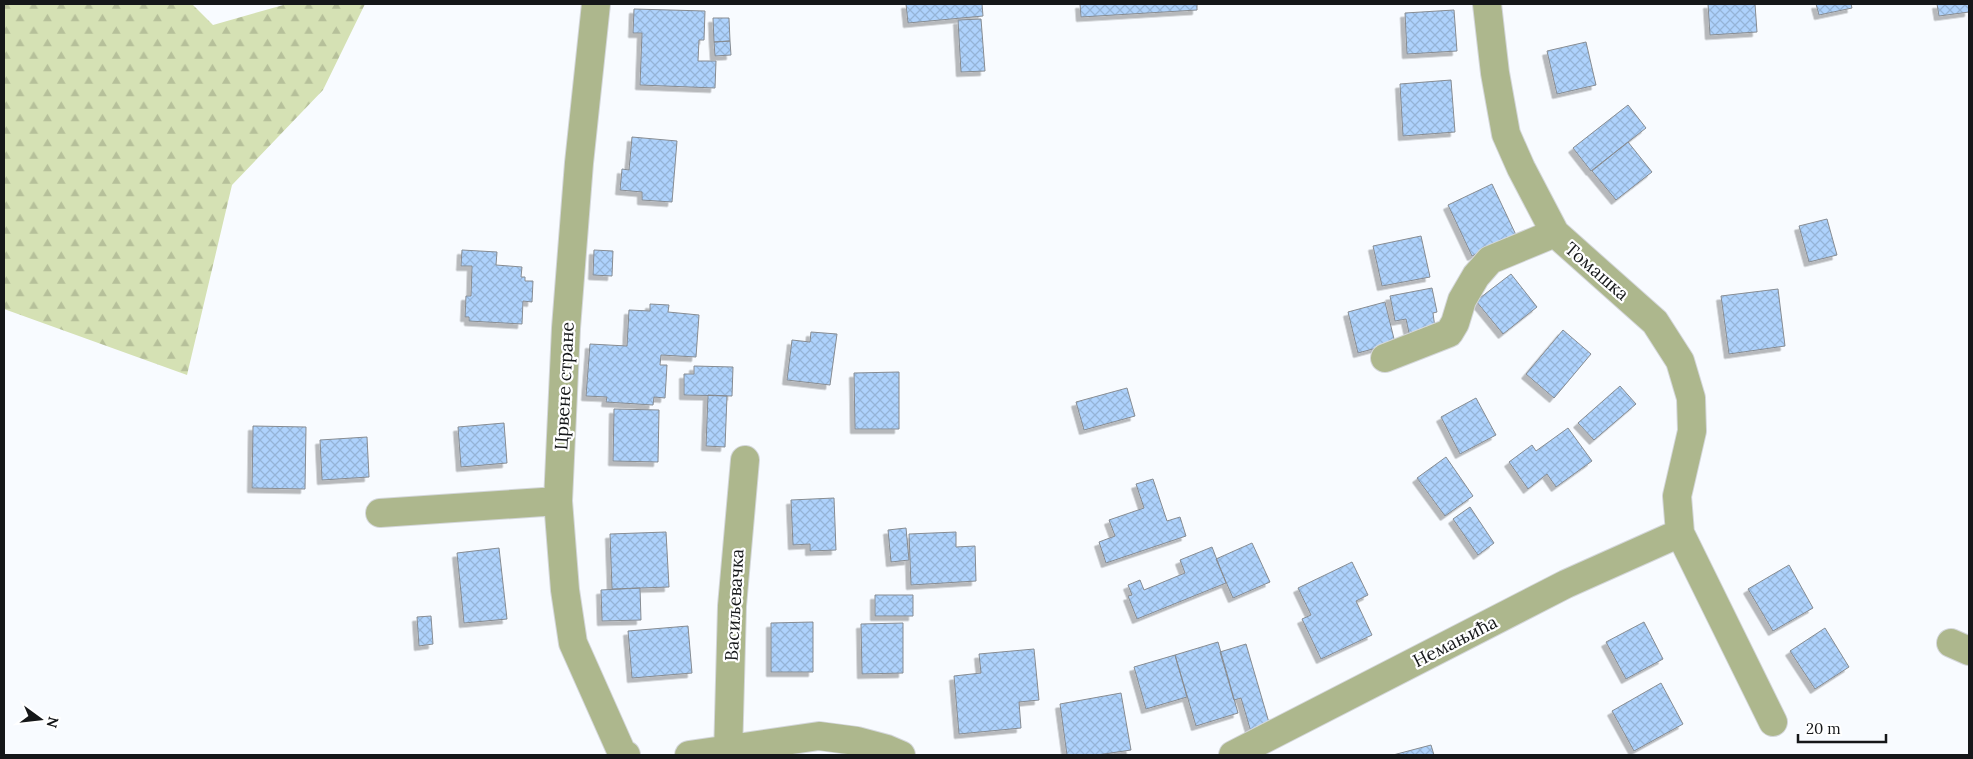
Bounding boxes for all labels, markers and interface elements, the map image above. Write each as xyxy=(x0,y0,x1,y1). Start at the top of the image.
street label: Томашка xyxy=(1560,237,1634,305)
street label: Црвене стране xyxy=(549,321,579,451)
street label: Васиљевачка xyxy=(720,548,748,662)
street label: Немањића xyxy=(1409,610,1501,672)
north arrow xyxy=(15,694,65,744)
scale bar xyxy=(1798,712,1886,744)
text: N xyxy=(42,715,63,730)
text: 20 m xyxy=(1806,719,1841,738)

